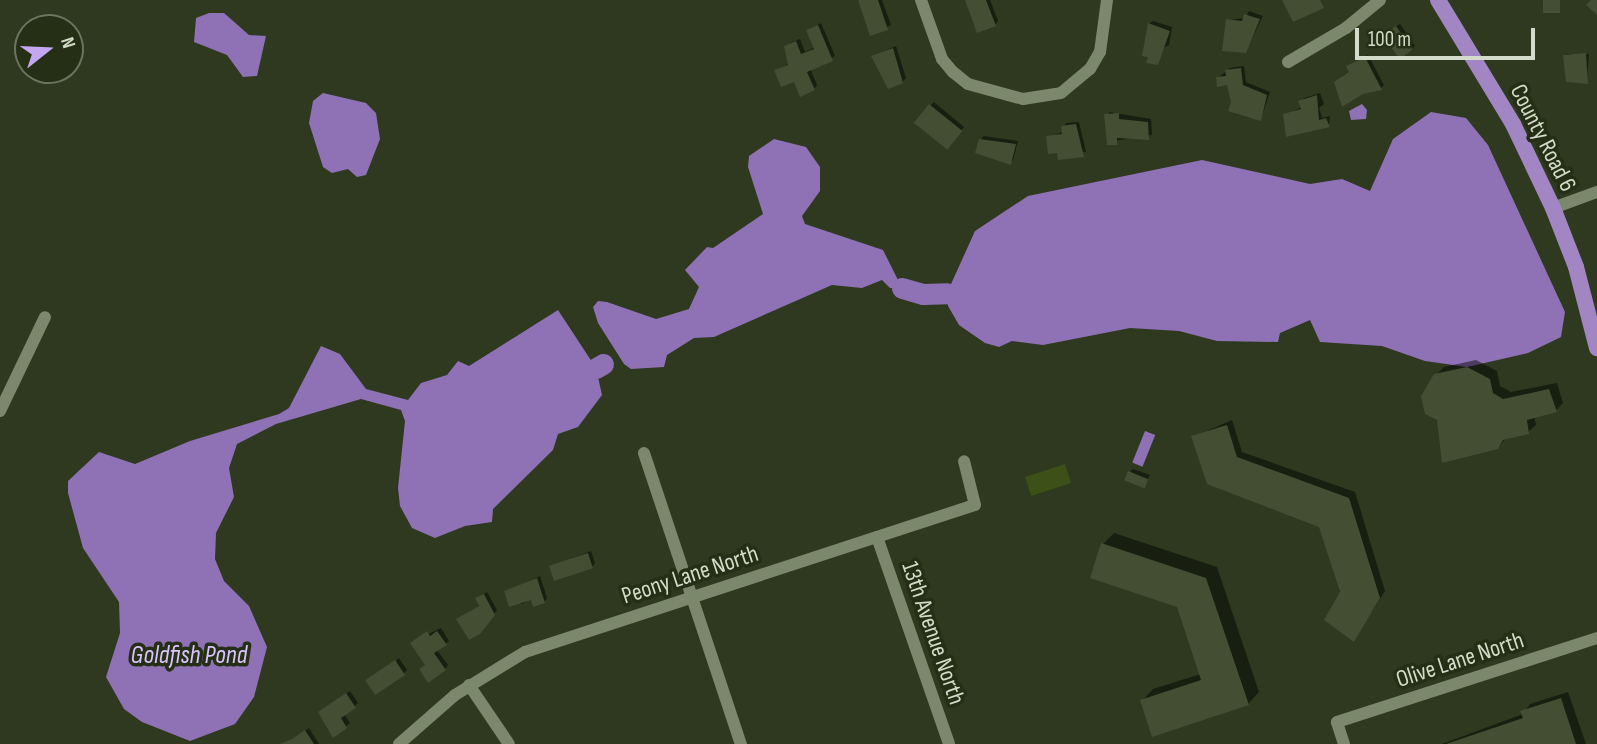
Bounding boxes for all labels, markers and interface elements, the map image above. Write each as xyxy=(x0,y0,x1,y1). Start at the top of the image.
north arrow xyxy=(14,14,84,84)
scale bar xyxy=(1359,14,1539,58)
text: 100 m xyxy=(1368,27,1411,52)
text: N xyxy=(55,35,80,51)
street label: County Road 6 xyxy=(1504,80,1582,196)
street label: Peony Lane North xyxy=(618,539,762,611)
street label: 13th Avenue North xyxy=(895,558,971,708)
street label: Olive Lane North xyxy=(1392,626,1528,694)
water label: Goldfish Pond xyxy=(131,640,247,672)

